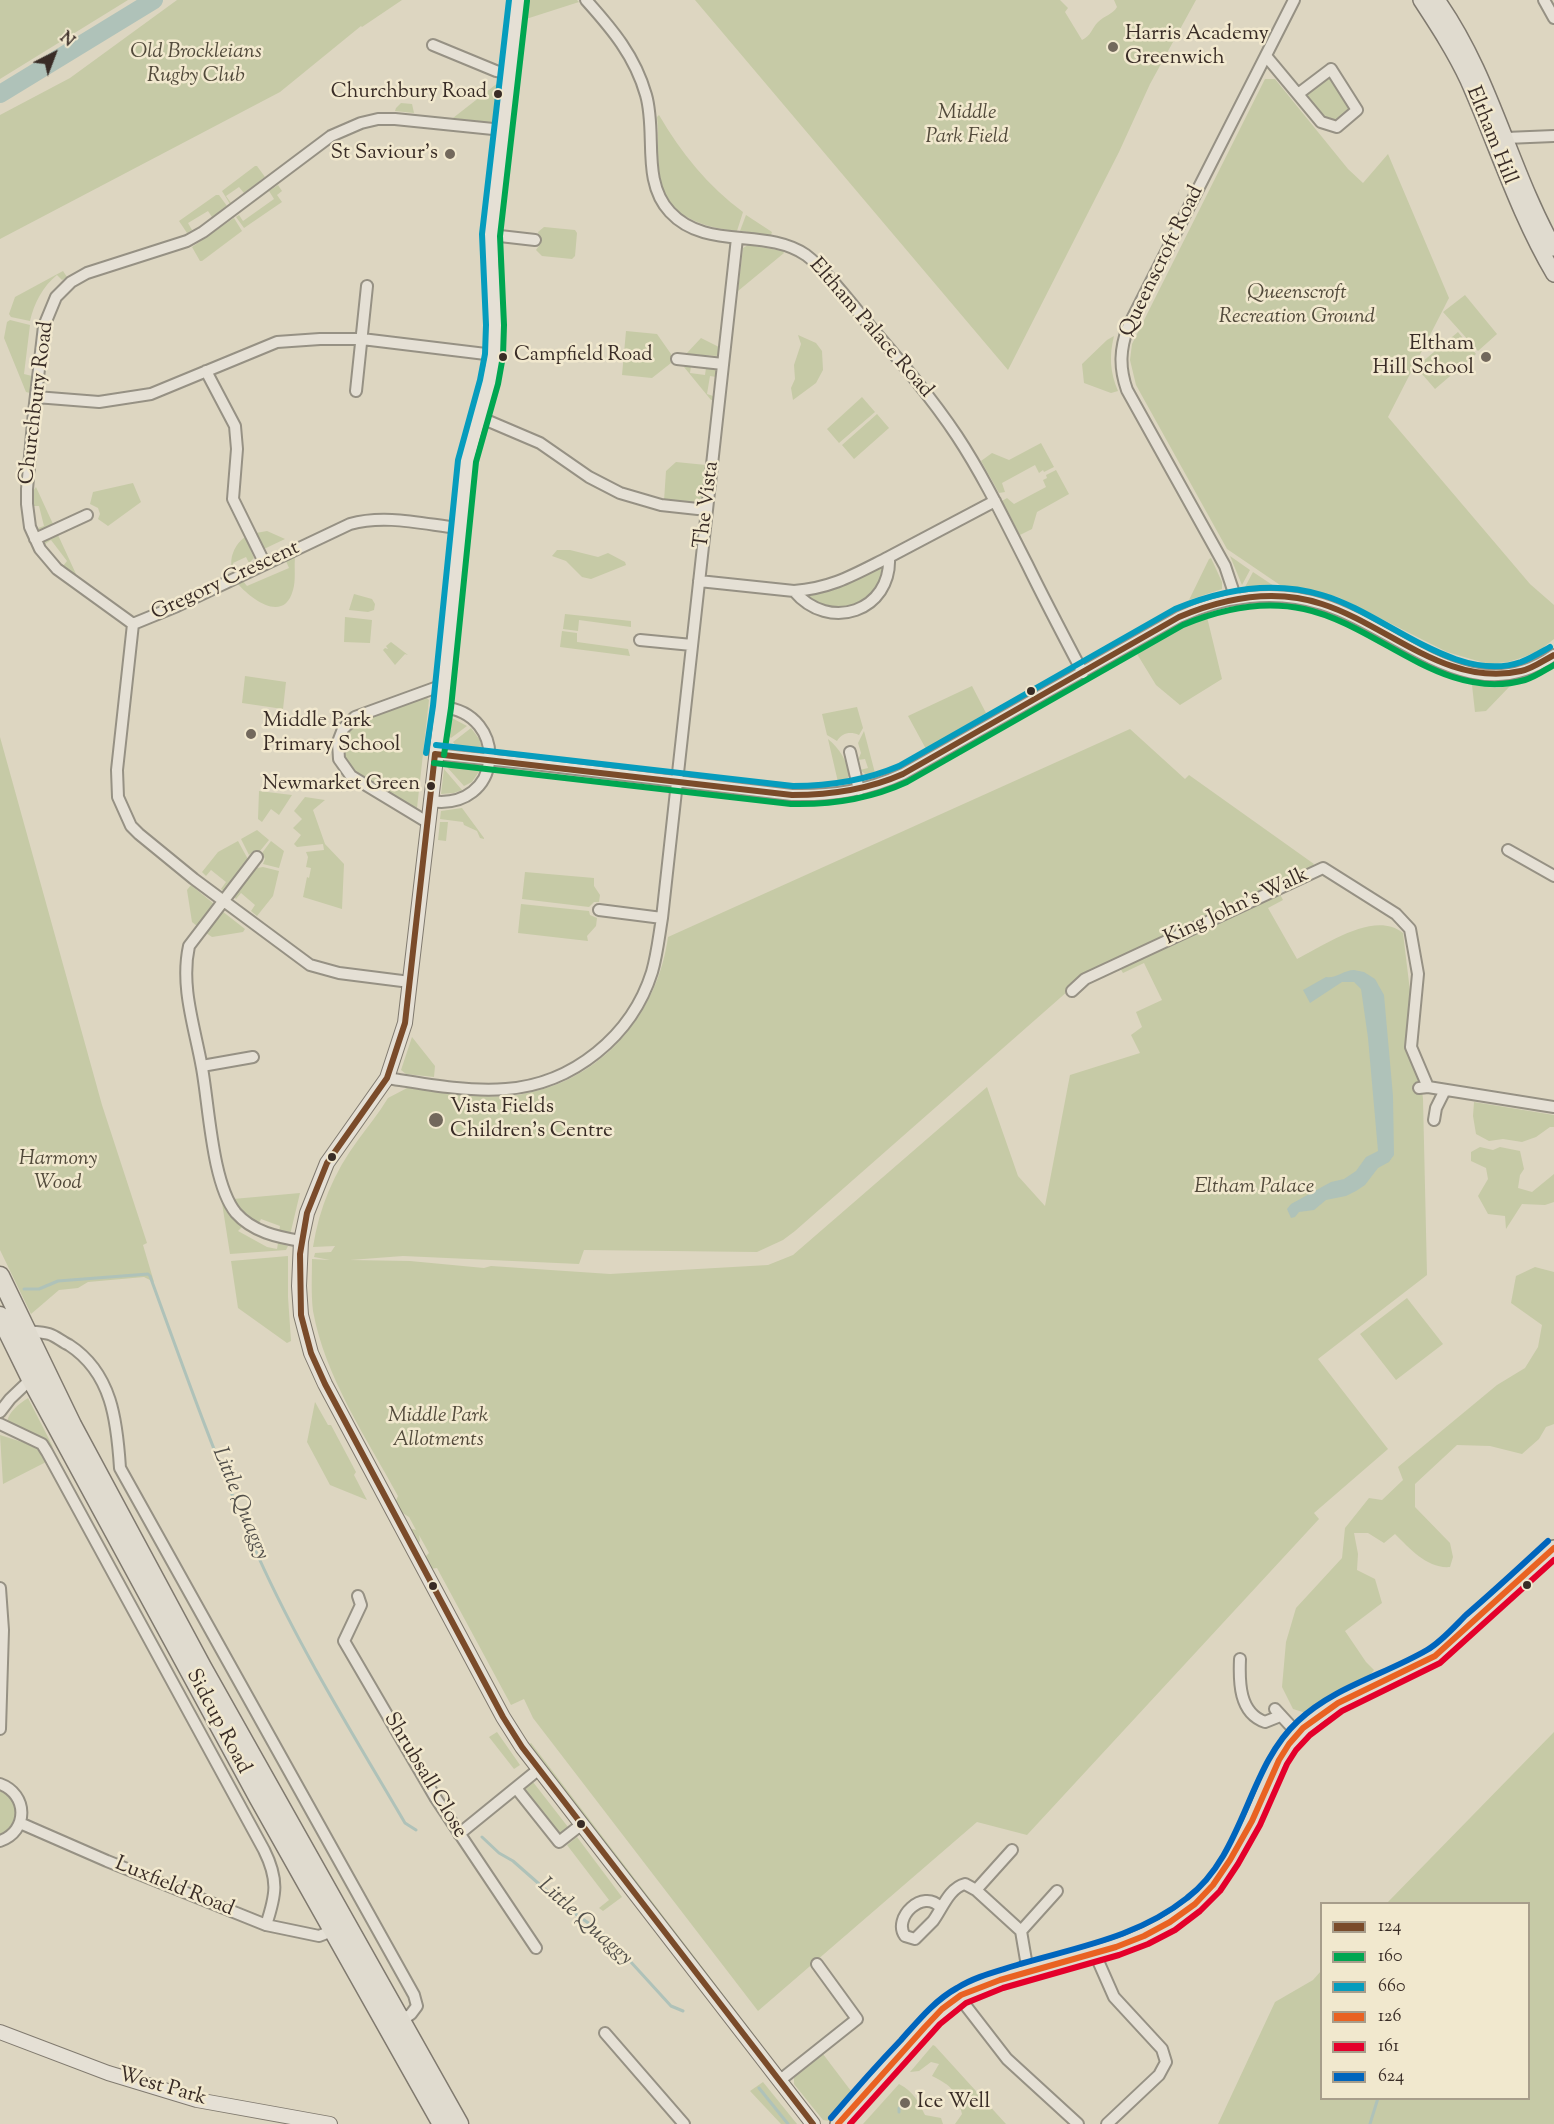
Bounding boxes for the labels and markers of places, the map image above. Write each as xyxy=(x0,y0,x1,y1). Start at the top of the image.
place label: Harris Academy Greenwich xyxy=(1125,22,1269,72)
marker: Harris Academy Greenwich xyxy=(1106,40,1120,54)
place label: Churchbury Road xyxy=(331,82,487,106)
marker: Churchbury Road xyxy=(492,88,504,100)
place label: St Saviour's xyxy=(330,141,438,167)
marker: St Saviour's xyxy=(443,147,457,161)
place label: Eltham Hill School xyxy=(1372,332,1474,382)
place label: Campfield Road xyxy=(514,345,652,369)
marker: Eltham Hill School xyxy=(1479,350,1493,364)
marker: Campfield Road xyxy=(497,351,509,363)
unlabelled marker xyxy=(1025,685,1037,697)
place label: Middle Park Primary School xyxy=(263,709,401,759)
marker: Middle Park Primary School xyxy=(244,727,258,741)
place label: Newmarket Green xyxy=(262,774,420,798)
marker: Newmarket Green xyxy=(425,780,437,792)
place label: Vista Fields Children’s Centre xyxy=(450,1095,613,1145)
marker: Vista Fields Children’s Centre xyxy=(427,1111,445,1129)
unlabelled marker xyxy=(326,1151,338,1163)
unlabelled marker xyxy=(1521,1579,1533,1591)
unlabelled marker xyxy=(427,1580,439,1592)
unlabelled marker xyxy=(575,1818,587,1830)
place label: Ice Well xyxy=(917,2090,990,2116)
marker: Ice Well xyxy=(898,2096,912,2110)

